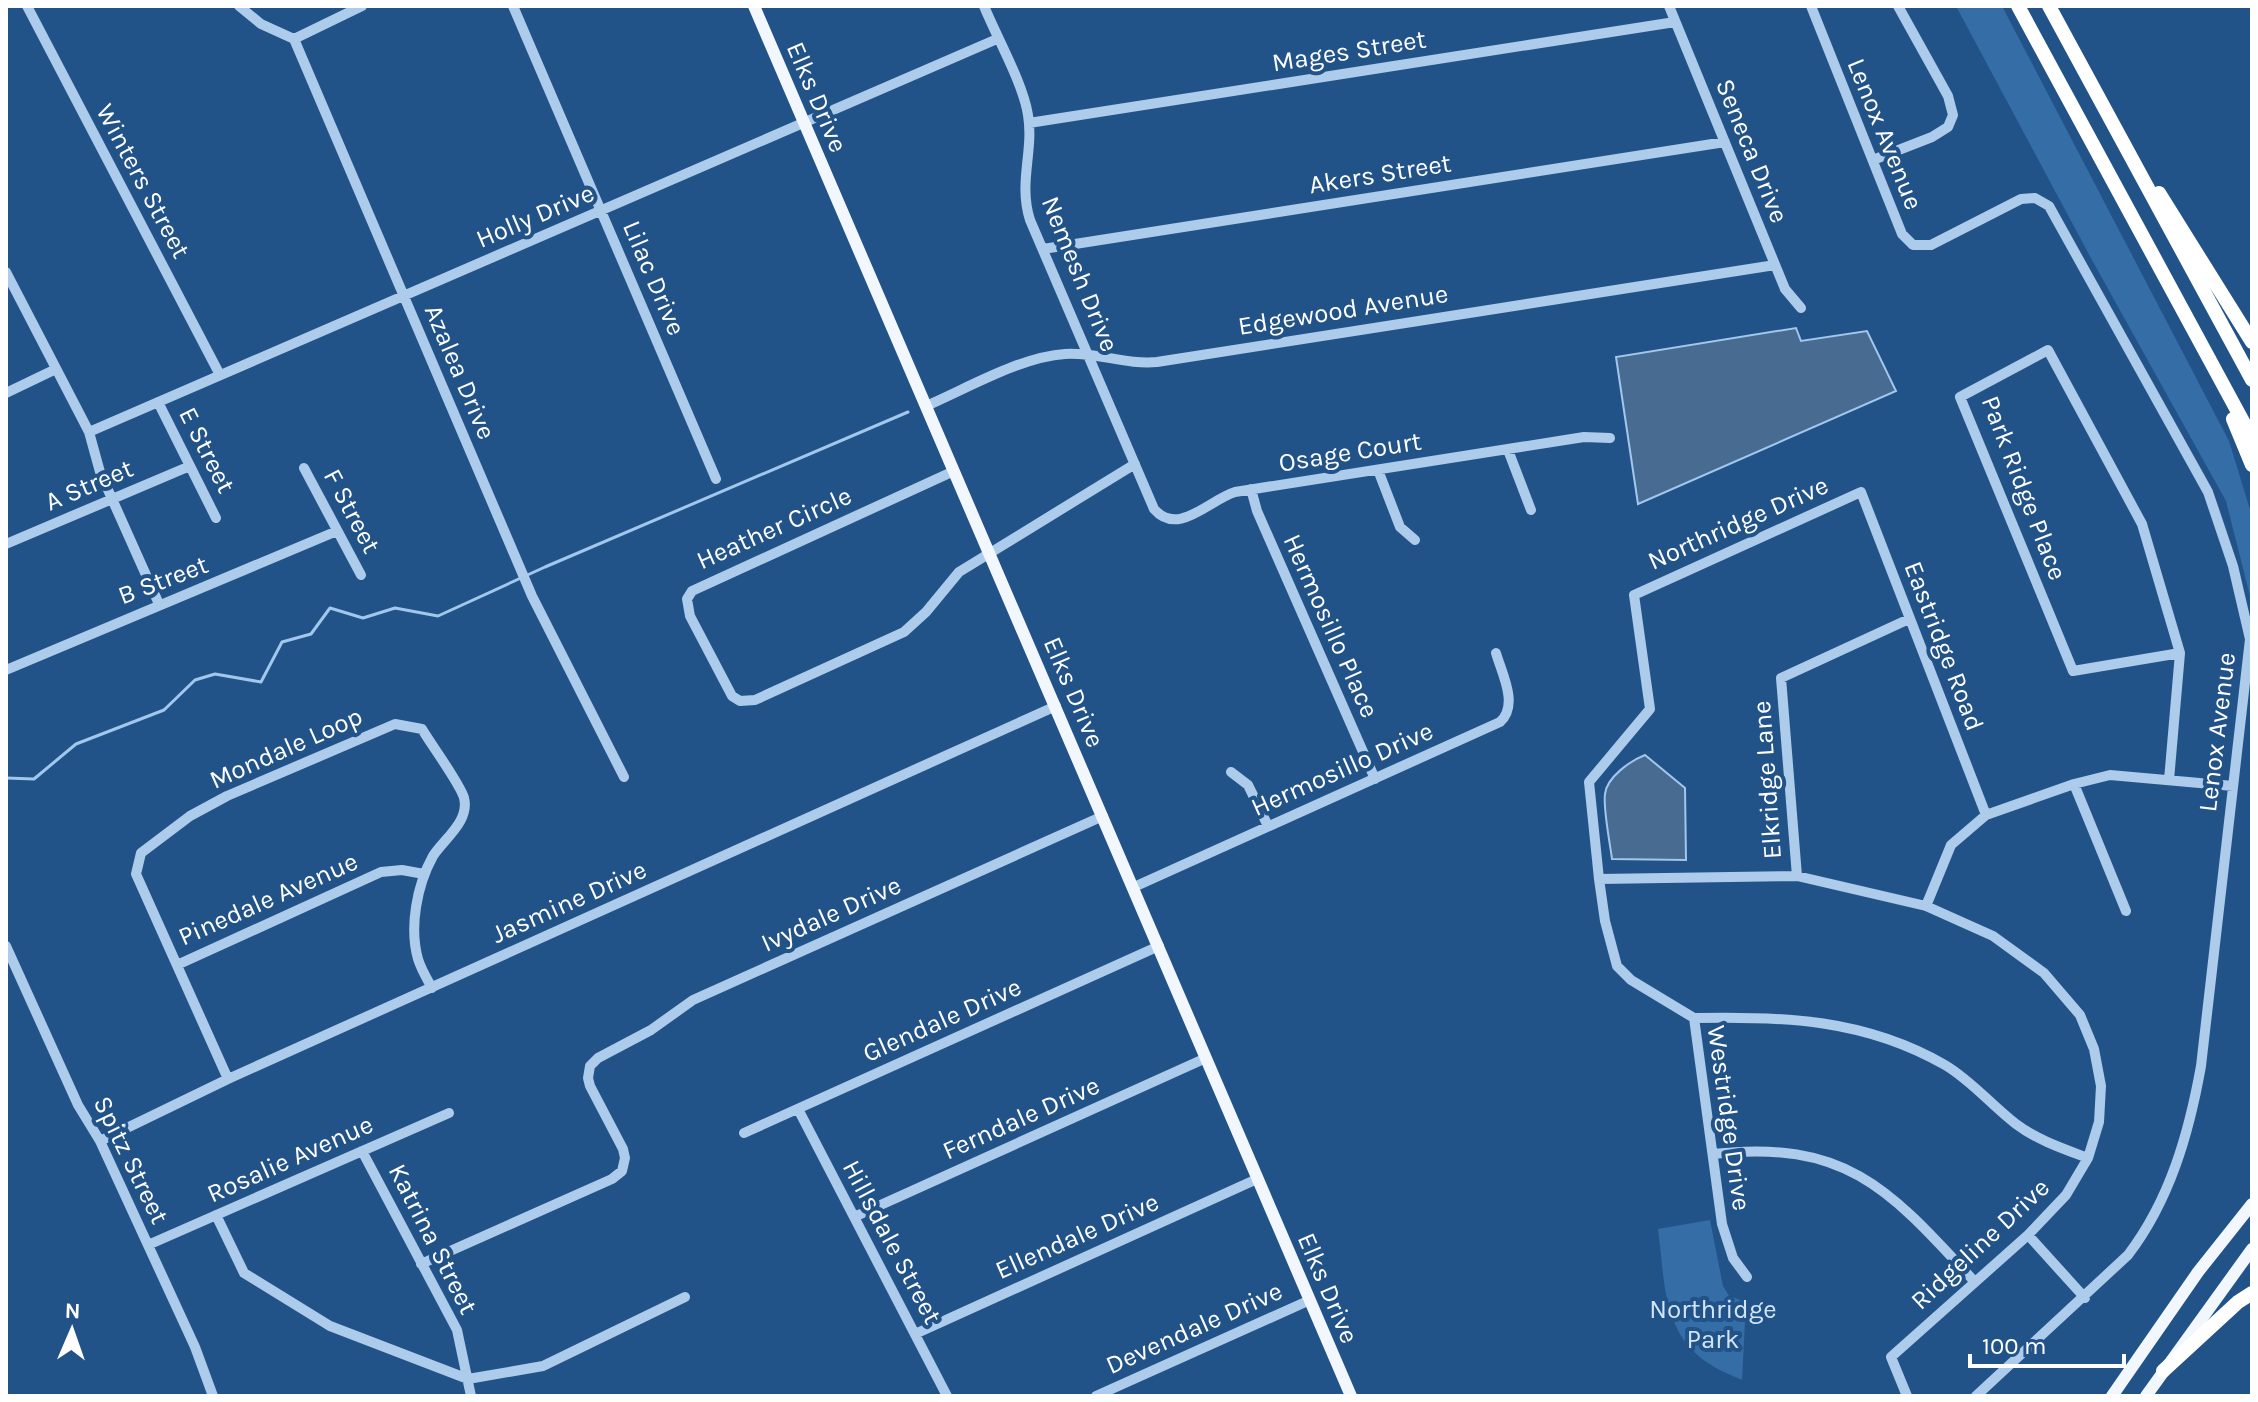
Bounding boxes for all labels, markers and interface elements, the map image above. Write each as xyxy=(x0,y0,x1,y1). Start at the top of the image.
street label: Mages Street xyxy=(1270,23,1428,78)
street label: Elks Drive xyxy=(780,37,854,157)
street label: Lenox Avenue xyxy=(1841,54,1929,214)
street label: Seneca Drive xyxy=(1709,74,1795,228)
street label: Winters Street xyxy=(89,98,197,264)
street label: Akers Street xyxy=(1307,147,1454,201)
street label: Holly Drive xyxy=(471,177,599,255)
street label: Nemesh Drive xyxy=(1035,192,1125,356)
street label: Lilac Drive xyxy=(616,216,692,340)
street label: Edgewood Avenue xyxy=(1236,278,1450,342)
street label: Azalea Drive xyxy=(418,300,502,444)
street label: Park Ridge Place xyxy=(1975,391,2073,585)
street label: E Street xyxy=(172,402,242,498)
street label: Osage Court xyxy=(1276,425,1424,479)
street label: A Street xyxy=(40,453,138,517)
street label: F Street xyxy=(317,463,387,559)
street label: Northridge Drive xyxy=(1643,469,1833,577)
street label: Heather Circle xyxy=(692,480,856,576)
street label: Hermosillo Place xyxy=(1277,529,1385,723)
street label: B Street xyxy=(114,549,212,611)
street label: Eastridge Road xyxy=(1897,557,1991,735)
street label: Elks Drive xyxy=(1037,632,1111,752)
street label: Lenox Avenue xyxy=(2192,650,2242,814)
street label: Mondale Loop xyxy=(205,700,367,796)
street label: Elkridge Lane xyxy=(1746,700,1788,860)
street label: Hermosillo Drive xyxy=(1246,715,1438,823)
street label: Pinedale Avenue xyxy=(173,846,363,952)
street label: Jasmine Drive xyxy=(487,854,651,950)
street label: Ivydale Drive xyxy=(756,869,906,959)
street label: Glendale Drive xyxy=(858,971,1026,1069)
street label: Westridge Drive xyxy=(1701,1023,1757,1213)
street label: Ferndale Drive xyxy=(938,1070,1104,1166)
street label: Spitz Street xyxy=(87,1091,175,1229)
street label: Rosalie Avenue xyxy=(202,1109,378,1209)
street label: Hillsdale Street xyxy=(836,1155,948,1329)
street label: Katrina Street xyxy=(382,1159,484,1320)
street label: Ridgeline Drive xyxy=(1904,1172,2056,1316)
street label: Ellendale Drive xyxy=(991,1186,1163,1286)
street label: Elks Drive xyxy=(1291,1228,1365,1348)
street label: Devendale Drive xyxy=(1101,1275,1287,1381)
north arrow xyxy=(32,1290,112,1370)
park label: Northridge Park xyxy=(1649,1294,1777,1355)
text: N xyxy=(64,1298,81,1324)
scale bar xyxy=(1970,1318,2124,1368)
text: 100 m xyxy=(1982,1332,2047,1360)

